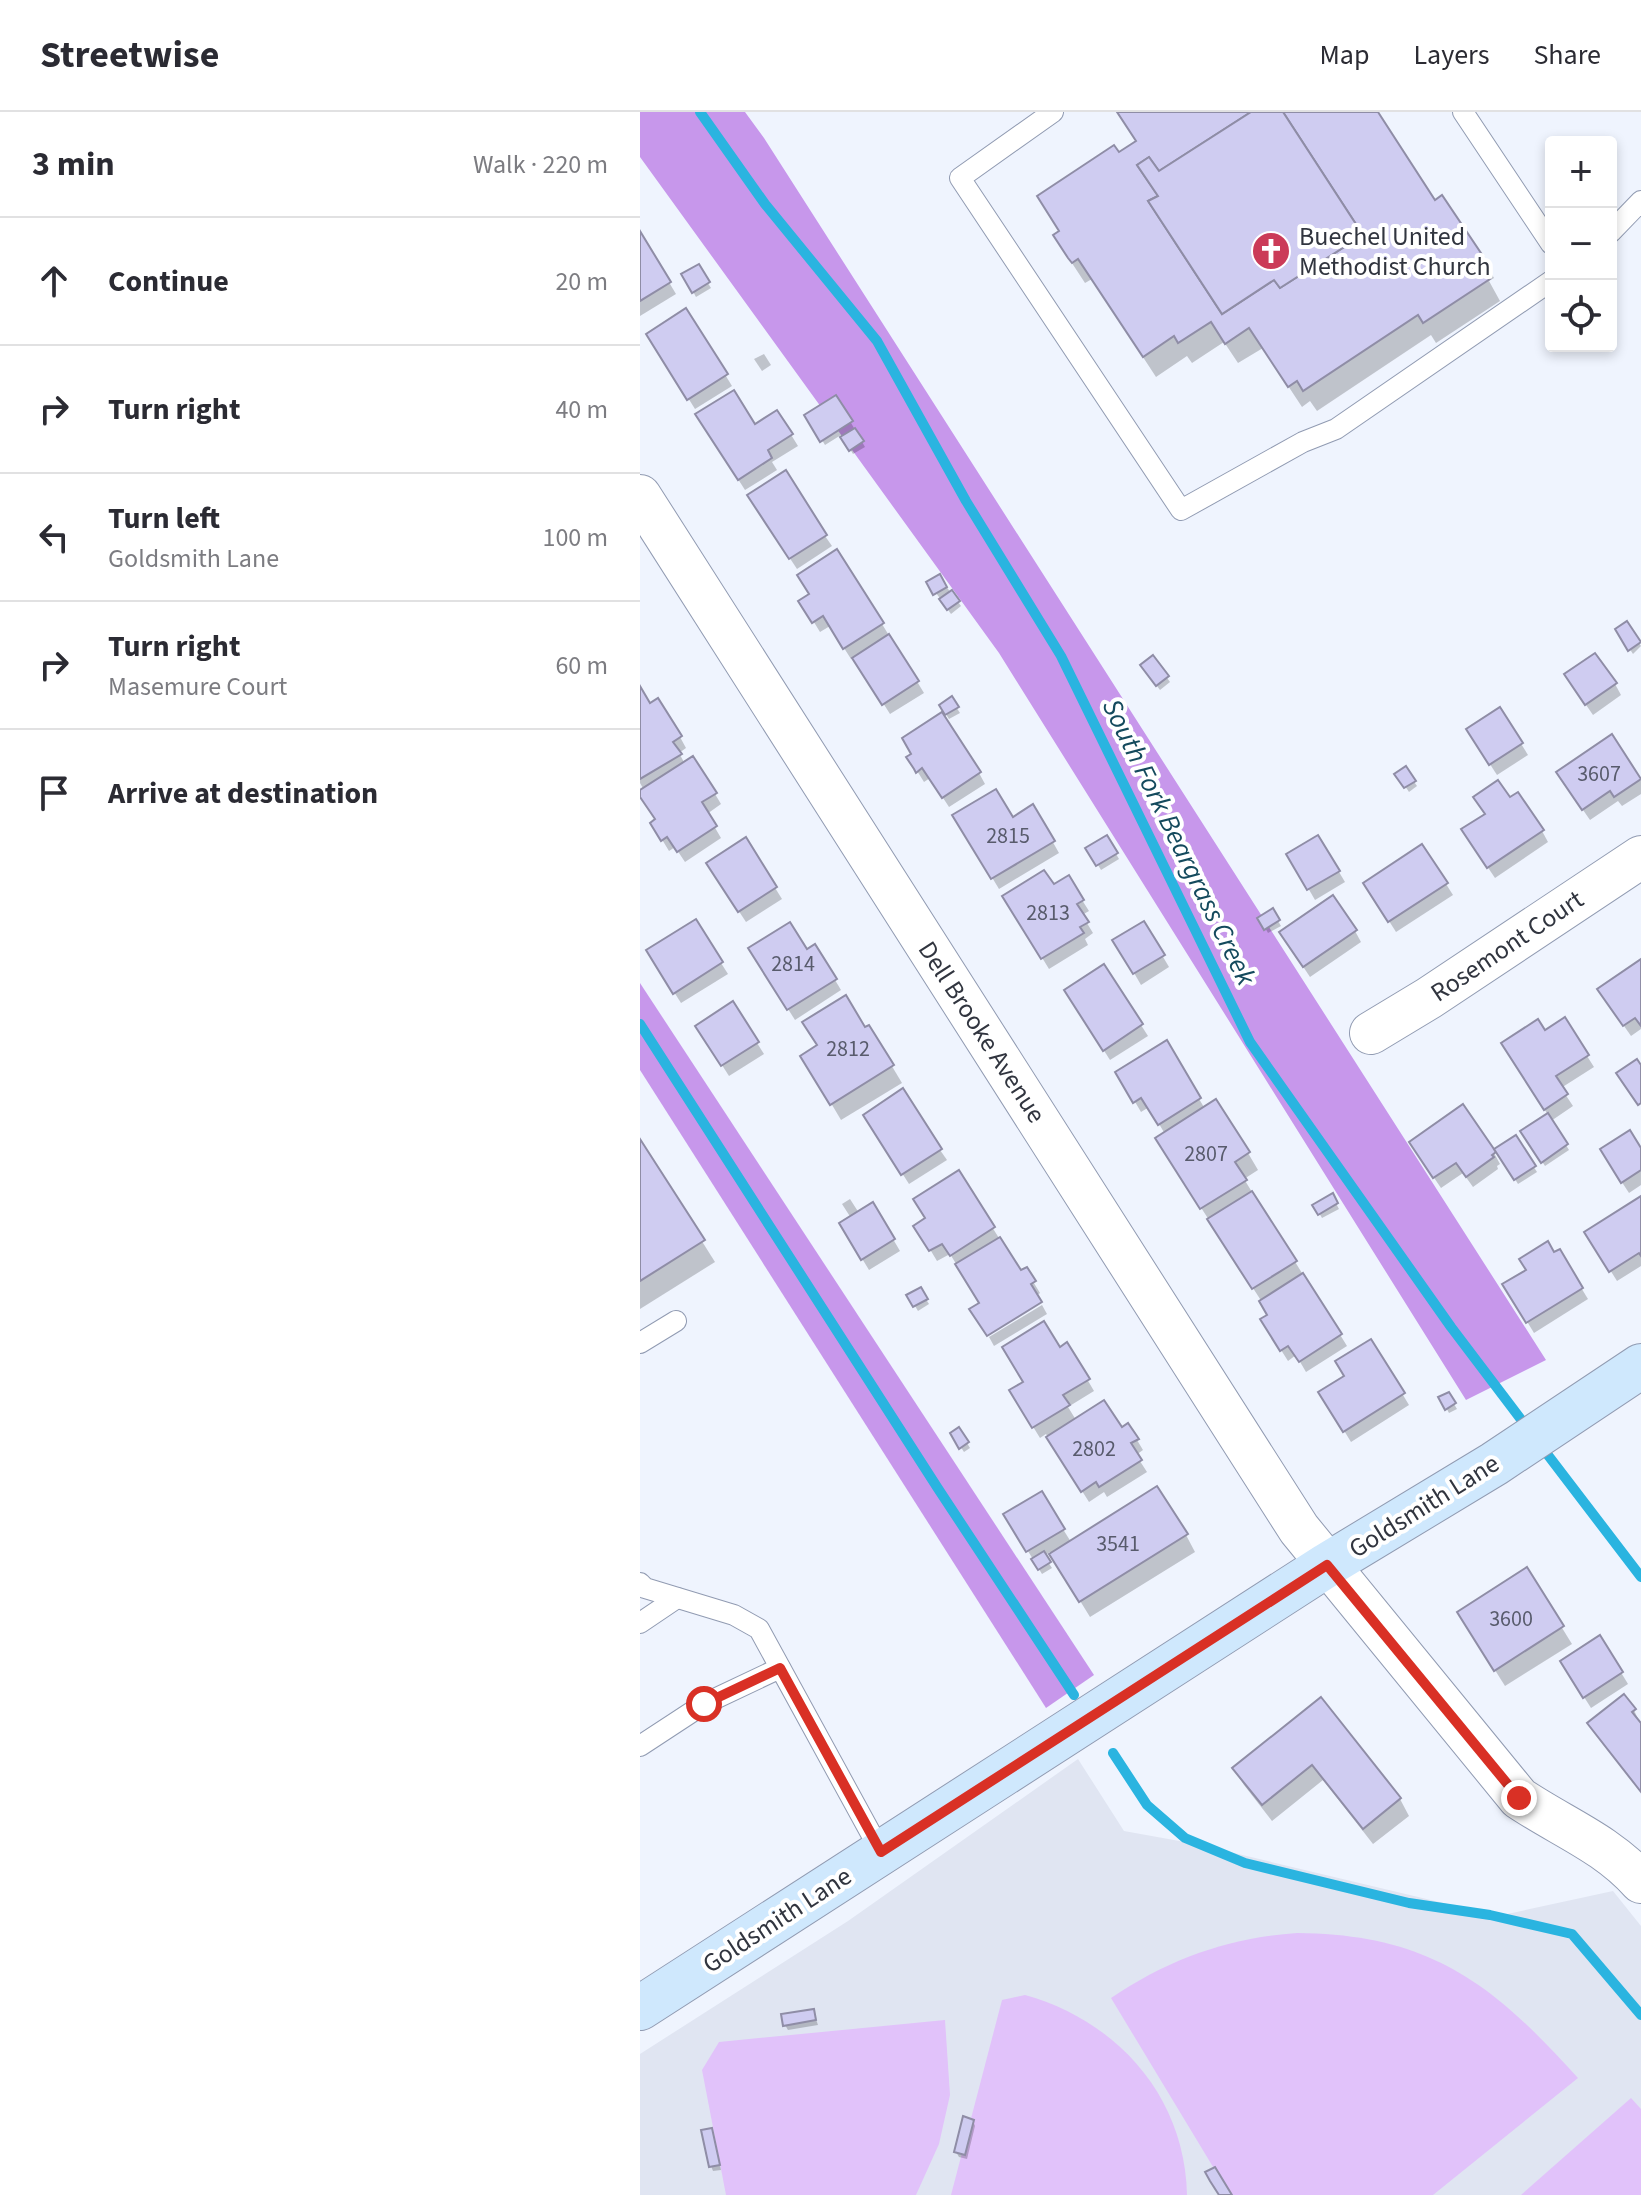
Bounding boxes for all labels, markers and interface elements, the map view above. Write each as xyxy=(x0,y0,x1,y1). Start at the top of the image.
text: Streetwise xyxy=(40,28,219,82)
text: Map xyxy=(1319,35,1369,75)
text: Layers xyxy=(1413,35,1489,75)
text: Share xyxy=(1533,35,1601,75)
map controls xyxy=(1545,136,1617,352)
button: + xyxy=(1545,136,1617,208)
text: 3 min xyxy=(32,140,115,189)
text: Walk · 220 m xyxy=(473,146,608,183)
button: − xyxy=(1545,208,1617,280)
place label: Buechel United Methodist Church xyxy=(1299,218,1491,285)
church icon: Buechel United Methodist Church xyxy=(1250,230,1292,272)
icon: ahead xyxy=(32,259,76,303)
text: Continue xyxy=(108,260,229,303)
text: 20 m xyxy=(555,263,608,300)
button: locate xyxy=(1545,280,1617,352)
icon: right xyxy=(32,387,76,431)
text: Turn right xyxy=(108,388,240,431)
text: 40 m xyxy=(555,391,608,428)
text: Turn left xyxy=(108,497,220,540)
icon: left xyxy=(32,515,76,559)
text: 100 m xyxy=(542,519,608,556)
text: Goldsmith Lane xyxy=(108,540,279,577)
text: Turn right xyxy=(108,625,240,668)
icon: right xyxy=(32,643,76,687)
text: 60 m xyxy=(555,647,608,684)
text: Masemure Court xyxy=(108,668,287,705)
water label: South Fork Beargrass Creek xyxy=(1092,692,1266,993)
house number: 3607 xyxy=(1577,758,1621,790)
icon: arrive xyxy=(32,771,76,815)
text: Arrive at destination xyxy=(108,772,378,815)
house number: 2815 xyxy=(986,820,1030,852)
street label: Rosemont Court xyxy=(1423,881,1591,1011)
house number: 2813 xyxy=(1026,897,1070,929)
street label: Dell Brooke Avenue xyxy=(909,934,1055,1130)
house number: 2814 xyxy=(771,948,815,980)
house number: 2812 xyxy=(826,1033,870,1065)
house number: 2807 xyxy=(1184,1138,1228,1170)
house number: 2802 xyxy=(1072,1433,1116,1465)
street label: Goldsmith Lane xyxy=(1342,1445,1506,1567)
house number: 3541 xyxy=(1096,1528,1140,1560)
house number: 3600 xyxy=(1489,1603,1533,1635)
route start xyxy=(686,1686,722,1722)
route end xyxy=(1501,1780,1537,1816)
street label: Goldsmith Lane xyxy=(695,1858,859,1982)

